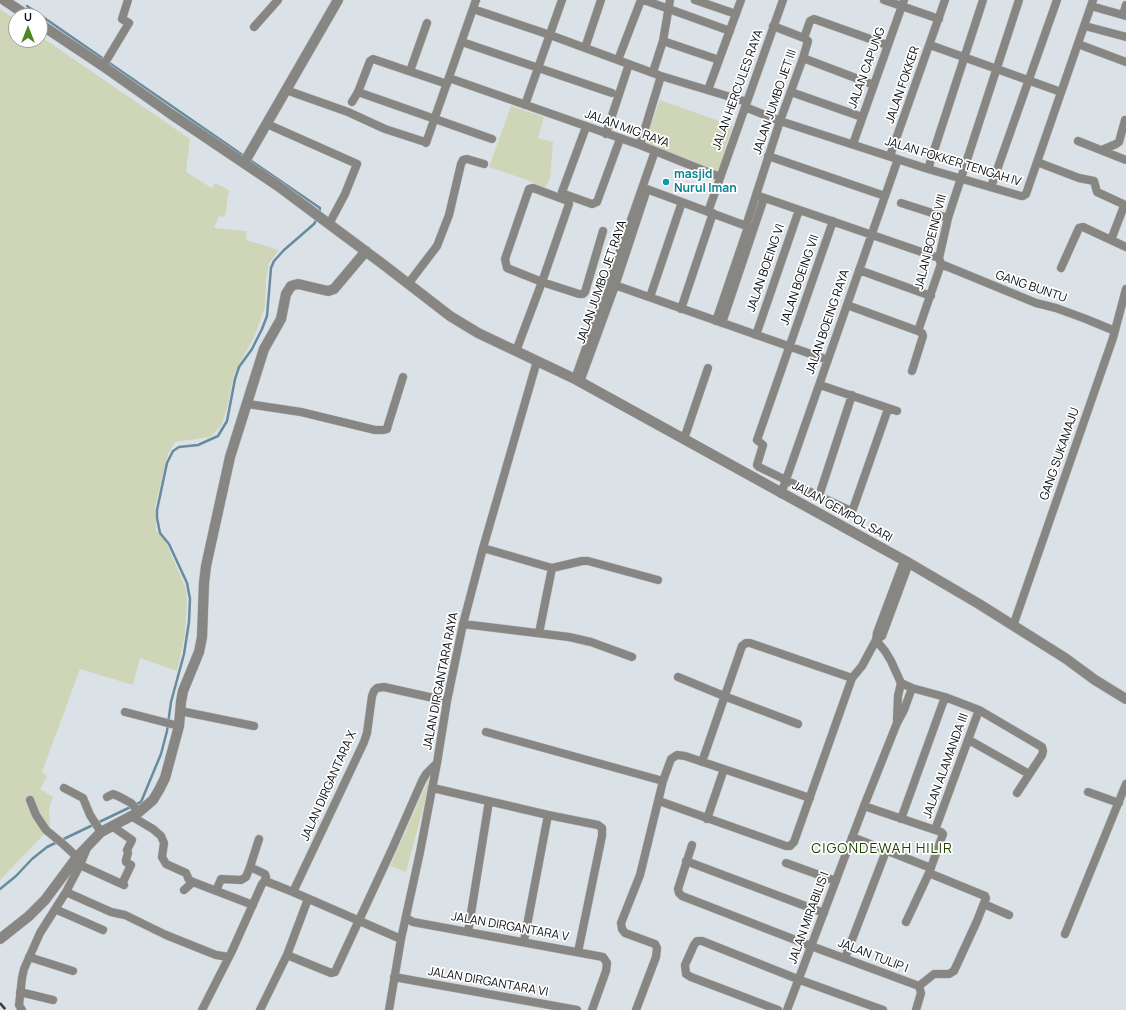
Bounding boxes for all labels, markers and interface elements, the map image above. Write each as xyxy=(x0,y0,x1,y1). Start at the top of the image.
north arrow xyxy=(8,8,48,48)
text: U xyxy=(24,9,32,24)
street label: JALAN CAPUNG xyxy=(846,25,888,111)
street label: JALAN HERCULES RAYA xyxy=(709,28,767,152)
street label: JALAN FOKKER xyxy=(883,45,923,125)
street label: JALAN JUMBO JET III xyxy=(750,48,800,156)
street label: JALAN MIG RAYA xyxy=(583,107,671,151)
street label: JALAN FOKKER TENGAH IV xyxy=(883,134,1023,190)
place label: masjid Nurul Iman xyxy=(674,168,737,196)
marker: masjid Nurul Iman xyxy=(661,177,671,187)
street label: JALAN BOEING VIII xyxy=(912,193,950,291)
street label: JALAN JUMBO JET RAYA xyxy=(574,218,630,346)
street label: JALAN BOEING VI xyxy=(744,222,788,314)
street label: JALAN BOEING VII xyxy=(778,233,822,327)
street label: JALAN BOEING RAYA xyxy=(803,268,853,376)
street label: GANG BUNTU xyxy=(993,268,1069,306)
street label: GANG SUKAMAJU xyxy=(1037,406,1083,502)
street label: JALAN GEMPOL SARI xyxy=(789,478,895,546)
street label: JALAN DIRGANTARA RAYA xyxy=(421,611,461,751)
street label: JALAN ALAMANDA III xyxy=(920,712,972,820)
street label: JALAN DIRGANTARA X xyxy=(298,729,360,843)
district label: CIGONDEWAH HILIR xyxy=(811,841,953,857)
street label: JALAN MIRABILIS I xyxy=(786,870,832,966)
street label: JALAN DIRGANTARA V xyxy=(450,910,570,944)
street label: JALAN TULIP I xyxy=(836,936,910,976)
street label: JALAN DIRGANTARA VI xyxy=(427,964,549,1000)

